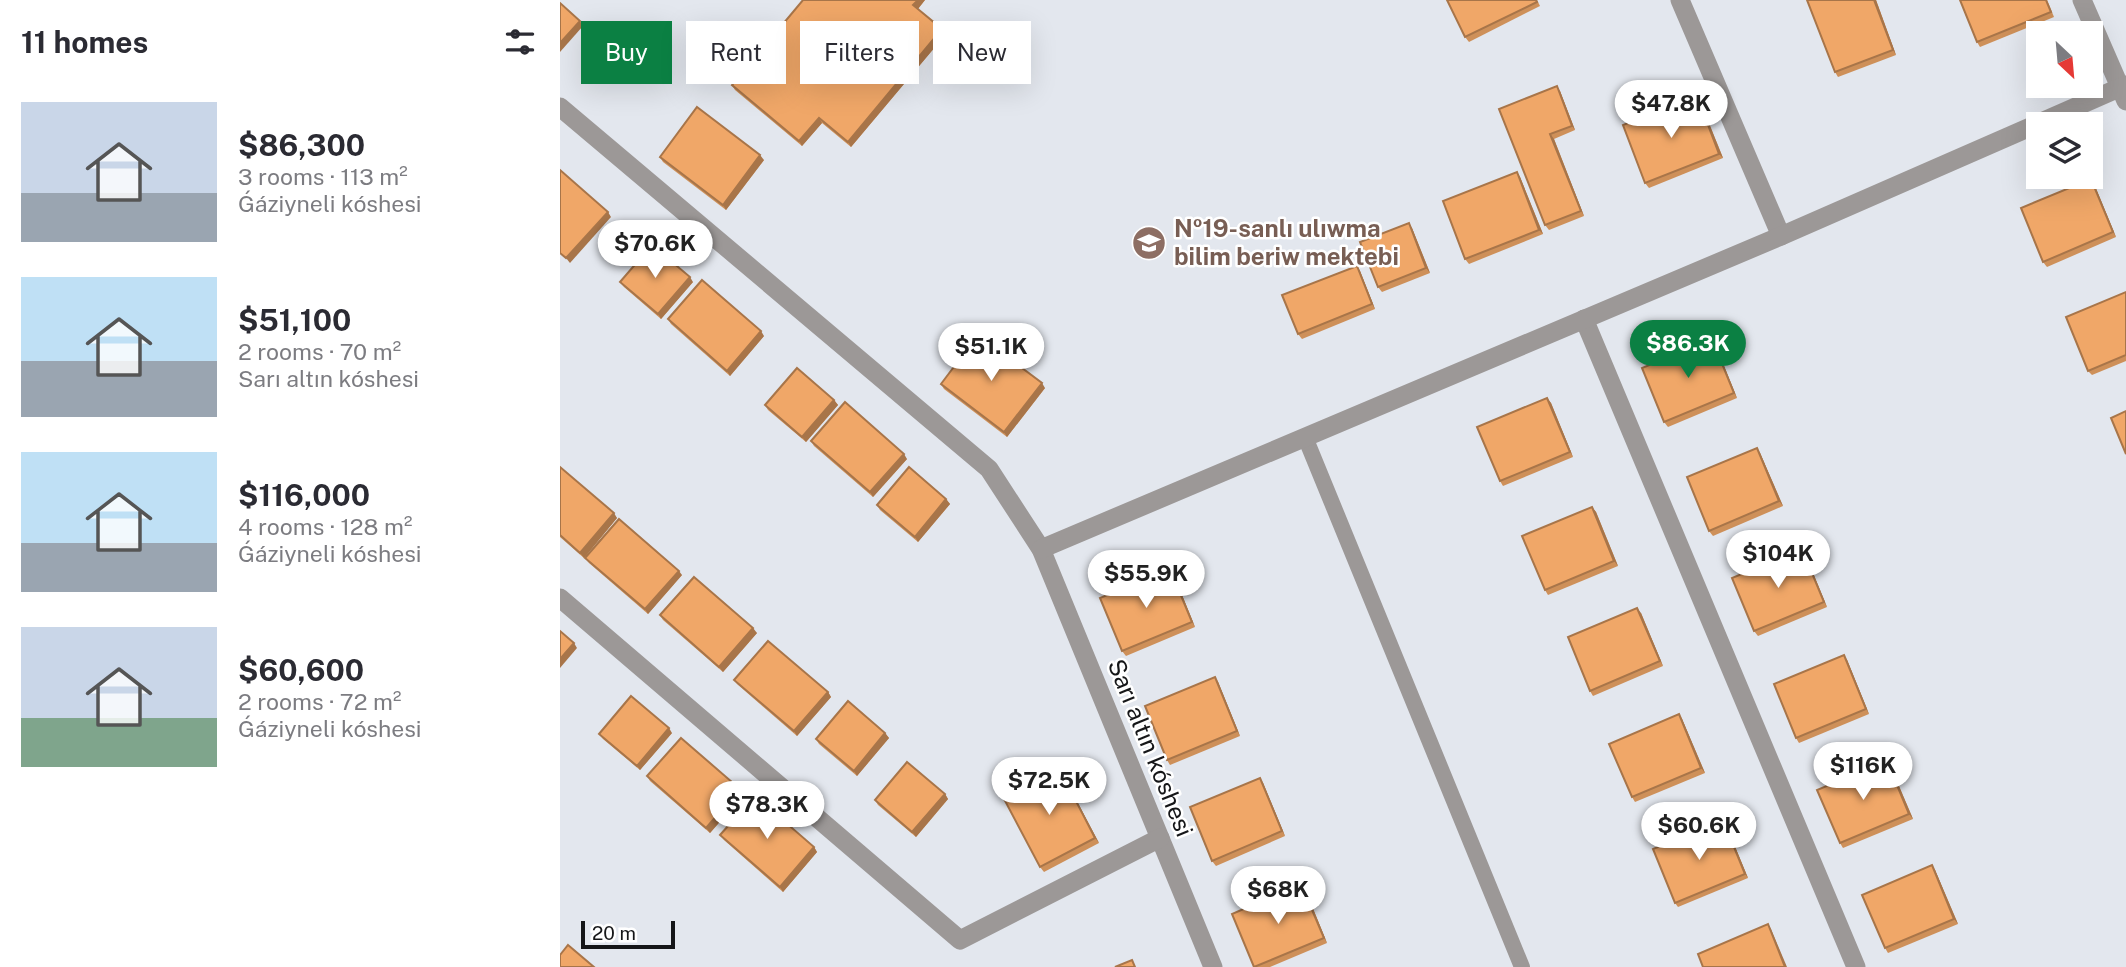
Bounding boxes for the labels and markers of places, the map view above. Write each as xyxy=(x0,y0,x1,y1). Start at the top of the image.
pin: $47.8K xyxy=(1614,80,1728,140)
place label: №19-sanlı ulıwma bilim beriw mektebi xyxy=(1174,214,1399,270)
pin: $70.6K xyxy=(598,220,712,280)
school or university icon: №19-sanlı ulıwma bilim beriw mektebi xyxy=(1130,224,1168,262)
pin: $86.3K xyxy=(1631,320,1745,380)
pin: $51.1K xyxy=(934,324,1048,383)
pin: $104K xyxy=(1729,530,1827,590)
pin: $55.9K xyxy=(1089,550,1203,610)
pin: $116K xyxy=(1814,742,1912,802)
pin: $72.5K xyxy=(992,758,1106,817)
pin: $78.3K xyxy=(710,782,824,841)
pin: $60.6K xyxy=(1642,802,1756,862)
pin: $68K xyxy=(1237,866,1319,926)

